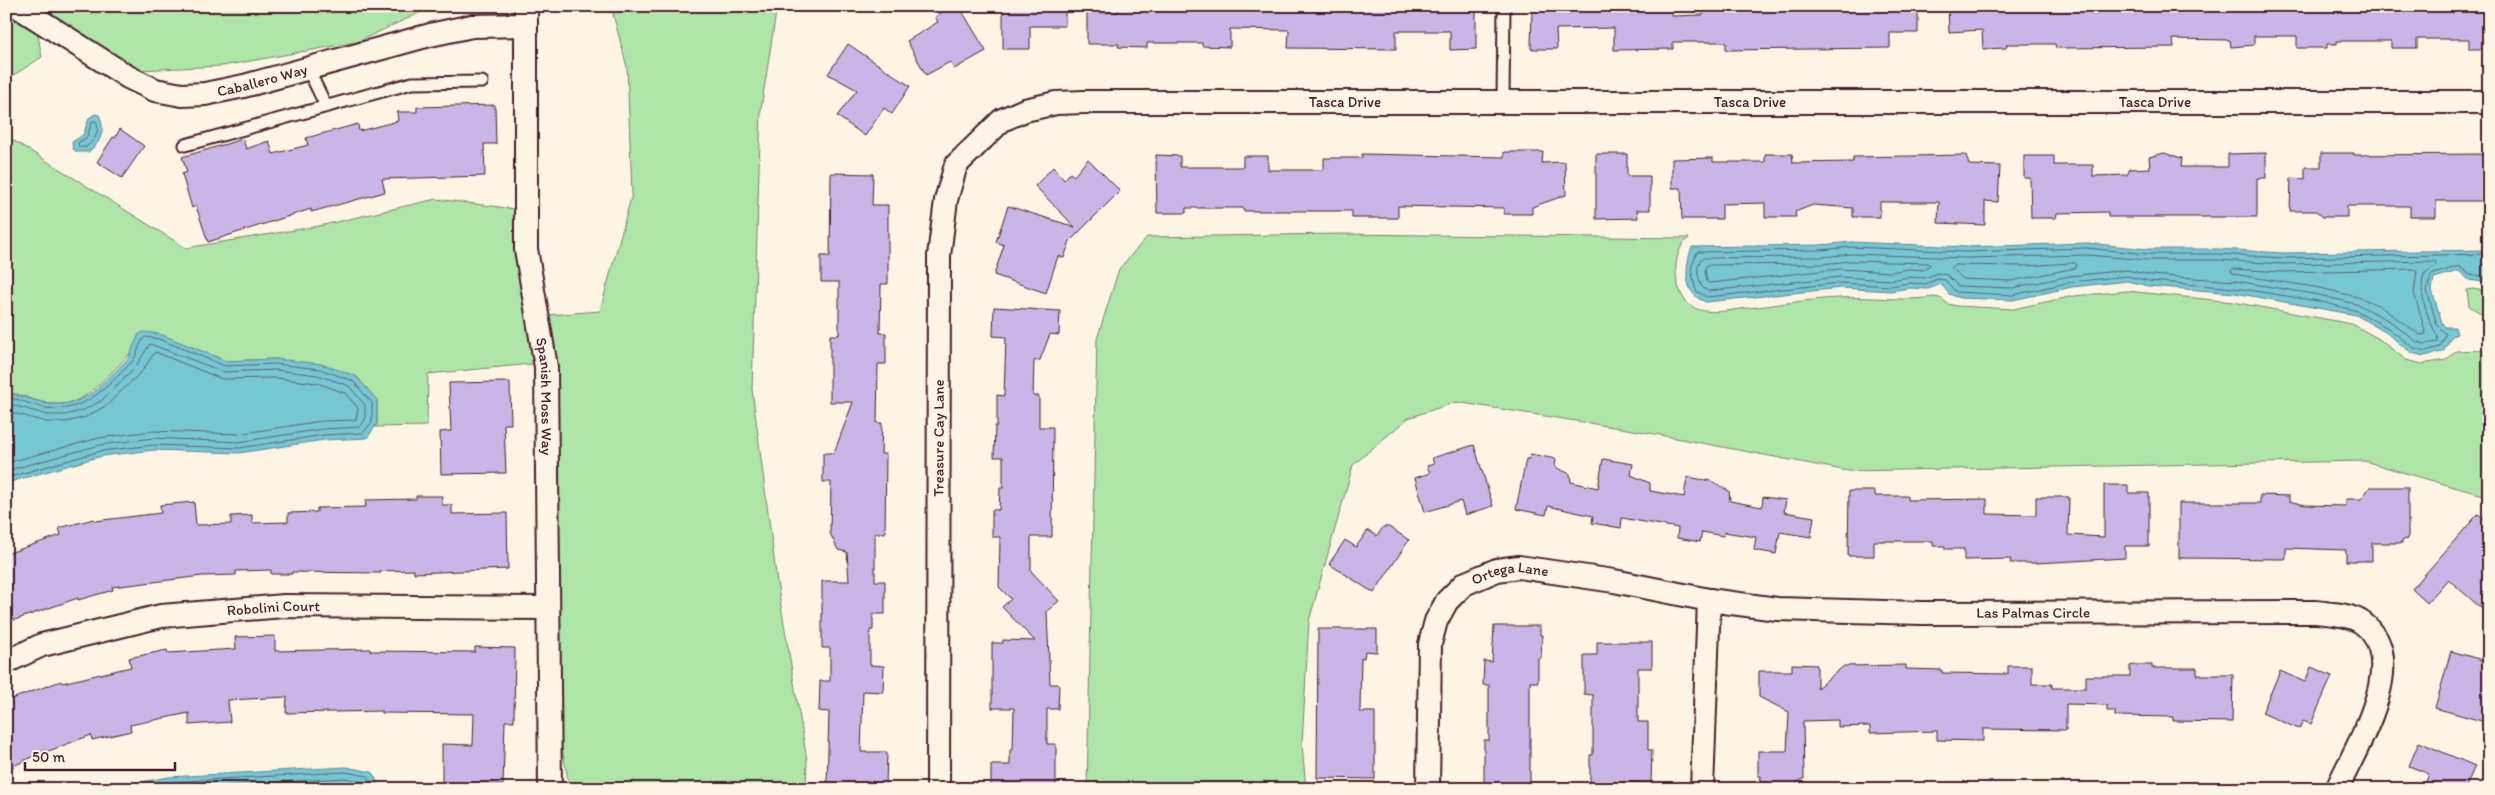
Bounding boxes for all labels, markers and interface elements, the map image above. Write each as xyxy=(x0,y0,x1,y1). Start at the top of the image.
street label: Caballero Way xyxy=(215,60,309,100)
street label: Tasca Drive xyxy=(1309,93,1381,111)
street label: Tasca Drive xyxy=(1714,93,1786,111)
street label: Tasca Drive xyxy=(2119,93,2191,111)
street label: Spanish Moss Way xyxy=(532,336,556,455)
street label: Treasure Cay Lane xyxy=(930,379,948,497)
street label: Ortega Lane xyxy=(1469,558,1550,589)
street label: Robolini Court xyxy=(226,597,320,620)
street label: Las Palmas Circle xyxy=(1976,604,2090,622)
scale bar xyxy=(25,740,175,772)
text: 50 m xyxy=(32,748,65,766)

